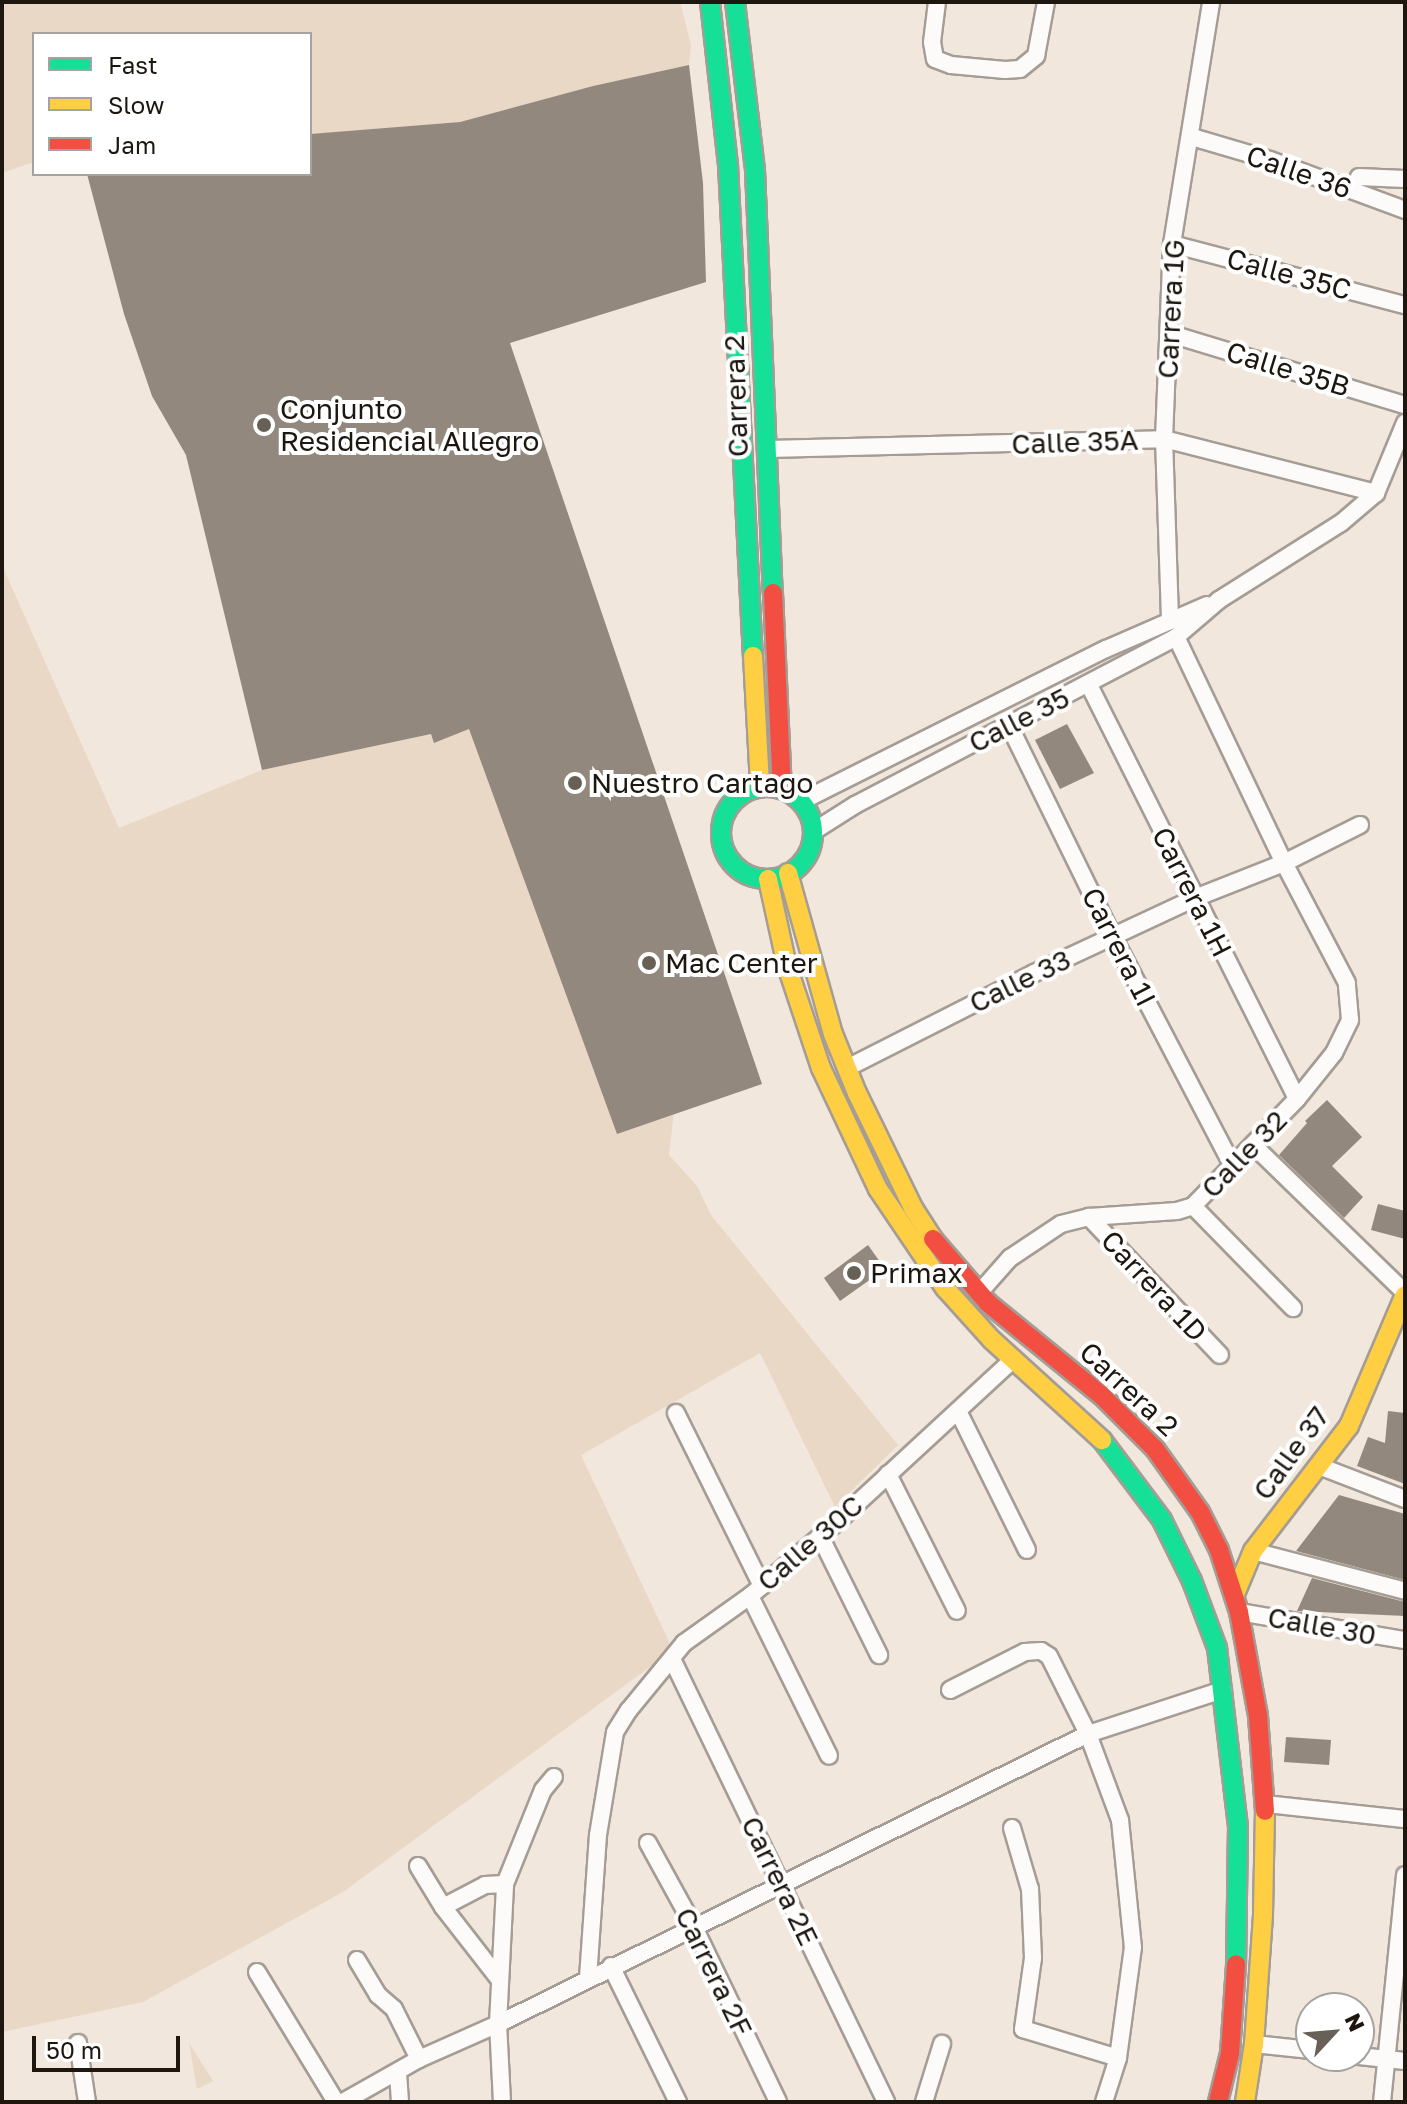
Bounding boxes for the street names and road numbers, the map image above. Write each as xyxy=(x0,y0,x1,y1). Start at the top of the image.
street label: Calle 36 xyxy=(1242,138,1356,206)
street label: Carrera 1G xyxy=(1151,238,1191,380)
street label: Calle 35C xyxy=(1223,241,1355,307)
street label: Carrera 2 xyxy=(717,334,755,458)
street label: Calle 35B xyxy=(1222,334,1354,404)
street label: Calle 35A xyxy=(1011,423,1139,461)
street label: Calle 35 xyxy=(963,680,1075,760)
street label: Carrera 1H xyxy=(1145,822,1239,962)
street label: Carrera 1I xyxy=(1075,882,1163,1012)
street label: Calle 33 xyxy=(964,942,1076,1020)
street label: Calle 32 xyxy=(1194,1103,1294,1205)
street label: Carrera 1D xyxy=(1094,1224,1214,1348)
street label: Carrera 2 xyxy=(1073,1335,1185,1443)
street label: Calle 37 xyxy=(1246,1400,1336,1506)
street label: Calle 30C xyxy=(750,1488,870,1598)
street label: Calle 30 xyxy=(1265,1600,1379,1652)
street label: Carrera 2E xyxy=(734,1811,826,1951)
street label: Carrera 2F xyxy=(668,1902,760,2042)

